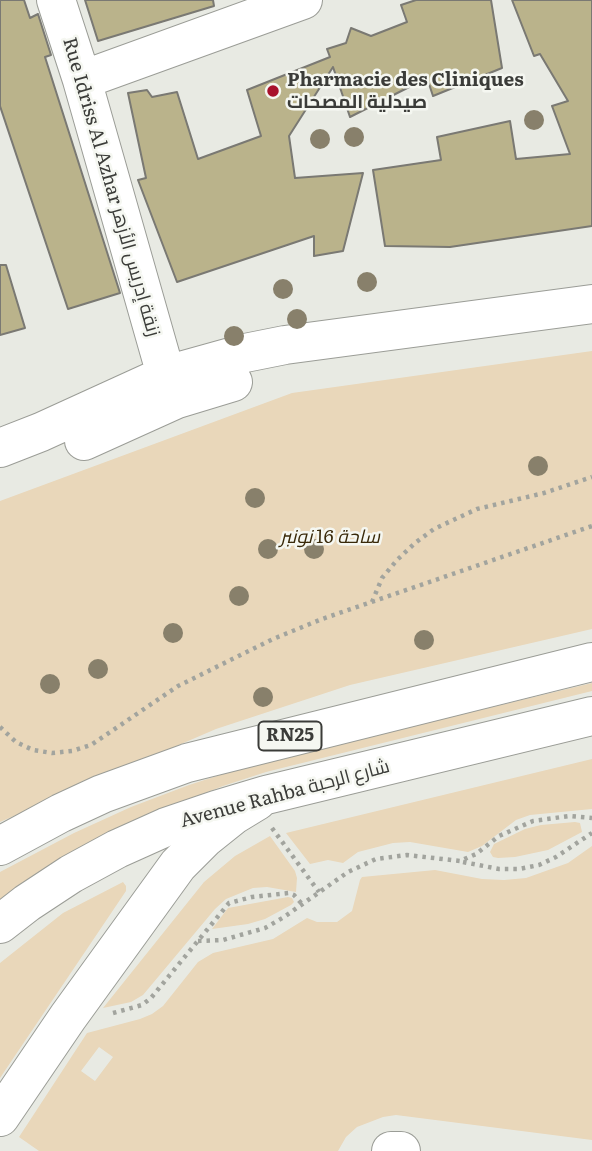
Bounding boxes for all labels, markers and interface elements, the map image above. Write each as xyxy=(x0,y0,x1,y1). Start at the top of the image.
street label: Rue Idriss Al Azhar زنقة إدريس الأزهر xyxy=(57,35,165,339)
place label: Pharmacie des Cliniques صيدلية المصحات xyxy=(287,69,524,113)
marker: Pharmacie des Cliniques صيدلية المصحات xyxy=(265,83,281,99)
park label: ساحة 16 نونبر xyxy=(280,526,380,548)
road number: RN25 xyxy=(258,722,322,750)
street label: Avenue Rahba شارع الرحبة xyxy=(178,755,392,833)

